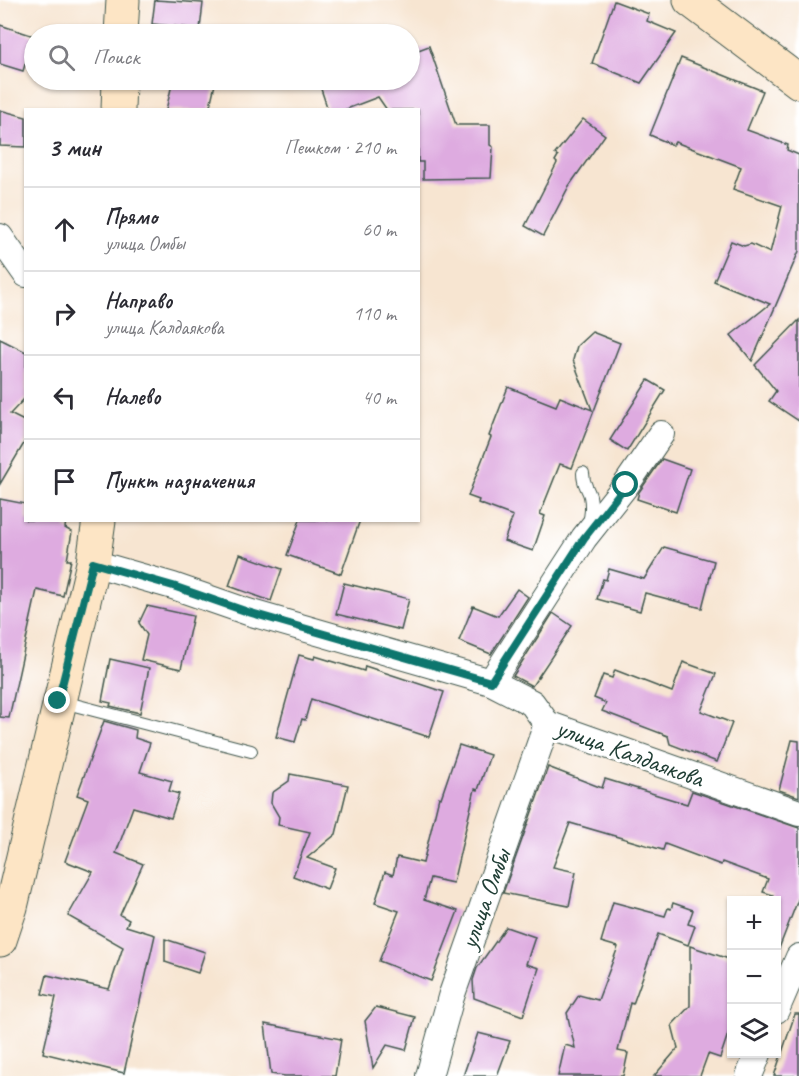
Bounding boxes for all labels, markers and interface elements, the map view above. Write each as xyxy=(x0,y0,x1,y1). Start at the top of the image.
search box xyxy=(24,24,420,90)
icon: search xyxy=(45,41,78,74)
text: Поиск xyxy=(93,43,139,71)
text: 3 мин xyxy=(48,131,101,164)
text: Пешком · 210 m xyxy=(284,135,396,160)
text: Прямо xyxy=(105,203,157,231)
icon: ahead xyxy=(48,213,81,246)
text: 60 m xyxy=(362,217,396,242)
text: улица Омбы xyxy=(105,231,185,256)
text: Направо xyxy=(105,287,172,315)
icon: right xyxy=(48,297,81,330)
text: 110 m xyxy=(353,301,396,326)
text: улица Калдаякова xyxy=(105,315,224,340)
icon: left xyxy=(48,381,81,414)
text: Налево xyxy=(105,383,161,411)
text: 40 m xyxy=(362,385,396,410)
icon: arrive xyxy=(48,465,81,498)
text: Пункт назначения xyxy=(105,467,254,495)
route start xyxy=(612,471,638,497)
route end xyxy=(44,687,70,713)
street label: улица Калдаякова xyxy=(550,710,710,795)
street label: улица Омбы xyxy=(451,843,519,955)
map controls xyxy=(727,896,781,1058)
button: + xyxy=(727,896,781,950)
button: − xyxy=(727,950,781,1004)
button: layers xyxy=(727,1004,781,1058)

